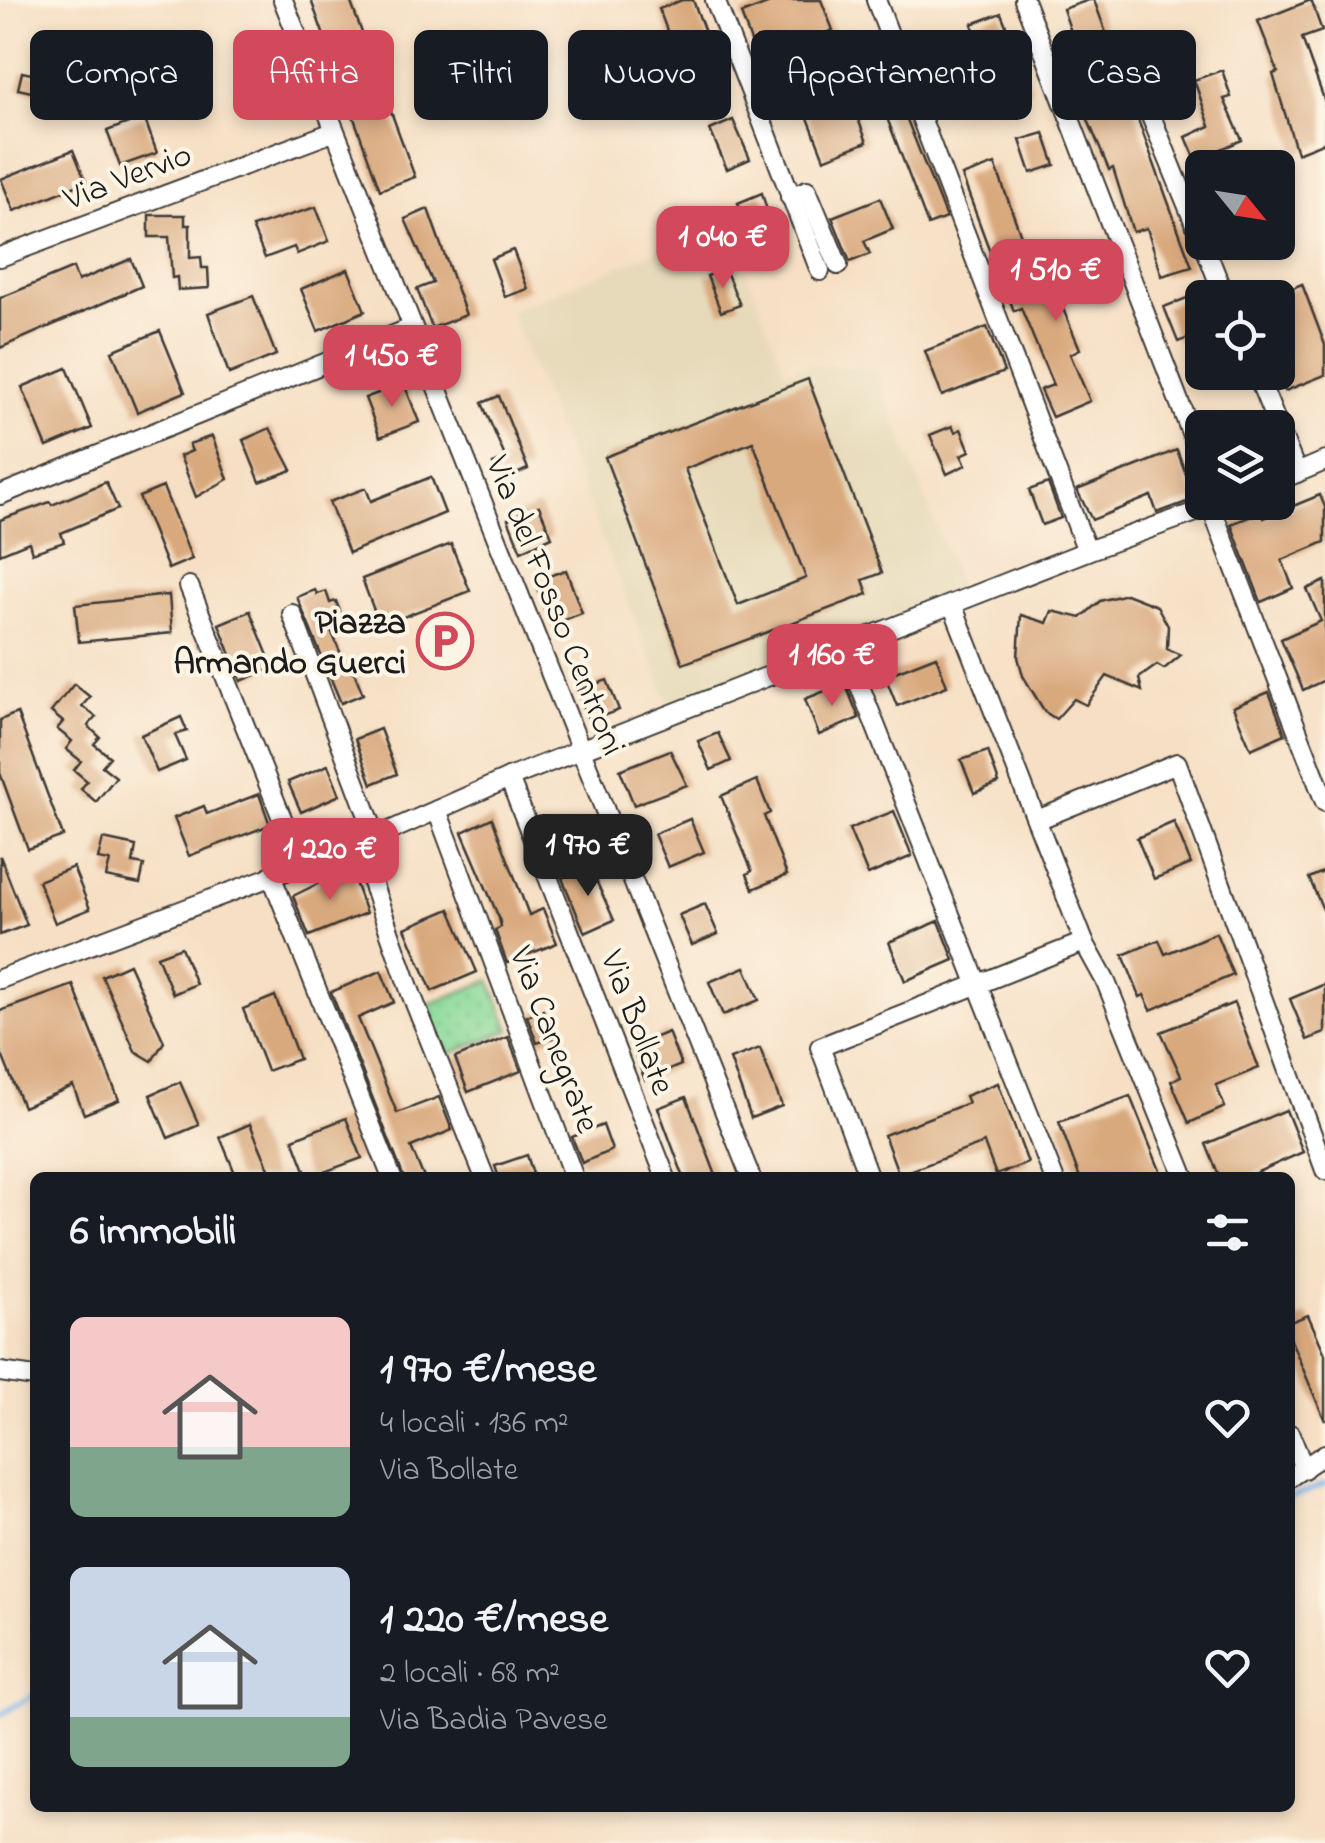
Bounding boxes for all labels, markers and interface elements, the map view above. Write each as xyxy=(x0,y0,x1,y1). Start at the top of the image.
chip: Compra xyxy=(30,30,213,120)
chip: Affitta xyxy=(233,30,394,120)
chip: Filtri xyxy=(414,30,548,120)
chip: Nuovo xyxy=(568,30,731,120)
chip: Appartamento xyxy=(751,30,1032,120)
chip: Casa xyxy=(1052,30,1196,120)
street label: Via Vervio xyxy=(56,131,200,226)
north arrow xyxy=(1185,150,1295,260)
map controls xyxy=(1185,150,1295,520)
pin: 1 040 € xyxy=(631,206,815,291)
text: 1 040 € xyxy=(678,215,768,262)
pin: 1 510 € xyxy=(964,239,1148,324)
text: 1 510 € xyxy=(1011,248,1101,295)
button: locate xyxy=(1185,280,1295,390)
pin: 1 450 € xyxy=(300,325,484,410)
text: 1 450 € xyxy=(345,334,439,381)
button: layers xyxy=(1185,410,1295,520)
street label: Via del Fosso Centroni xyxy=(470,448,637,764)
place label: Piazza Armando Guerci xyxy=(173,599,406,690)
parking icon: Piazza Armando Guerci xyxy=(415,611,475,671)
pin: 1 160 € xyxy=(740,624,924,709)
text: 1 160 € xyxy=(789,633,875,680)
pin: 1 970 € xyxy=(496,814,680,899)
pin: 1 220 € xyxy=(238,818,422,903)
text: 1 970 € xyxy=(545,823,631,870)
text: 1 220 € xyxy=(283,827,377,874)
street label: Via Canegrate xyxy=(493,939,612,1141)
street label: Via Bollate xyxy=(585,943,687,1103)
text: 6 immobili xyxy=(70,1202,237,1263)
icon: filters xyxy=(1200,1205,1255,1260)
text: 1 970 €/mese xyxy=(380,1340,596,1401)
icon: home xyxy=(150,1357,270,1477)
icon: heart xyxy=(1200,1390,1255,1445)
text: 4 locali · 136 m² xyxy=(380,1401,568,1448)
text: Via Bollate xyxy=(380,1448,518,1495)
text: 1 220 €/mese xyxy=(380,1590,608,1651)
icon: home xyxy=(150,1607,270,1727)
icon: heart xyxy=(1200,1640,1255,1695)
text: 2 locali · 68 m² xyxy=(380,1651,560,1698)
text: Via Badia Pavese xyxy=(380,1698,608,1745)

